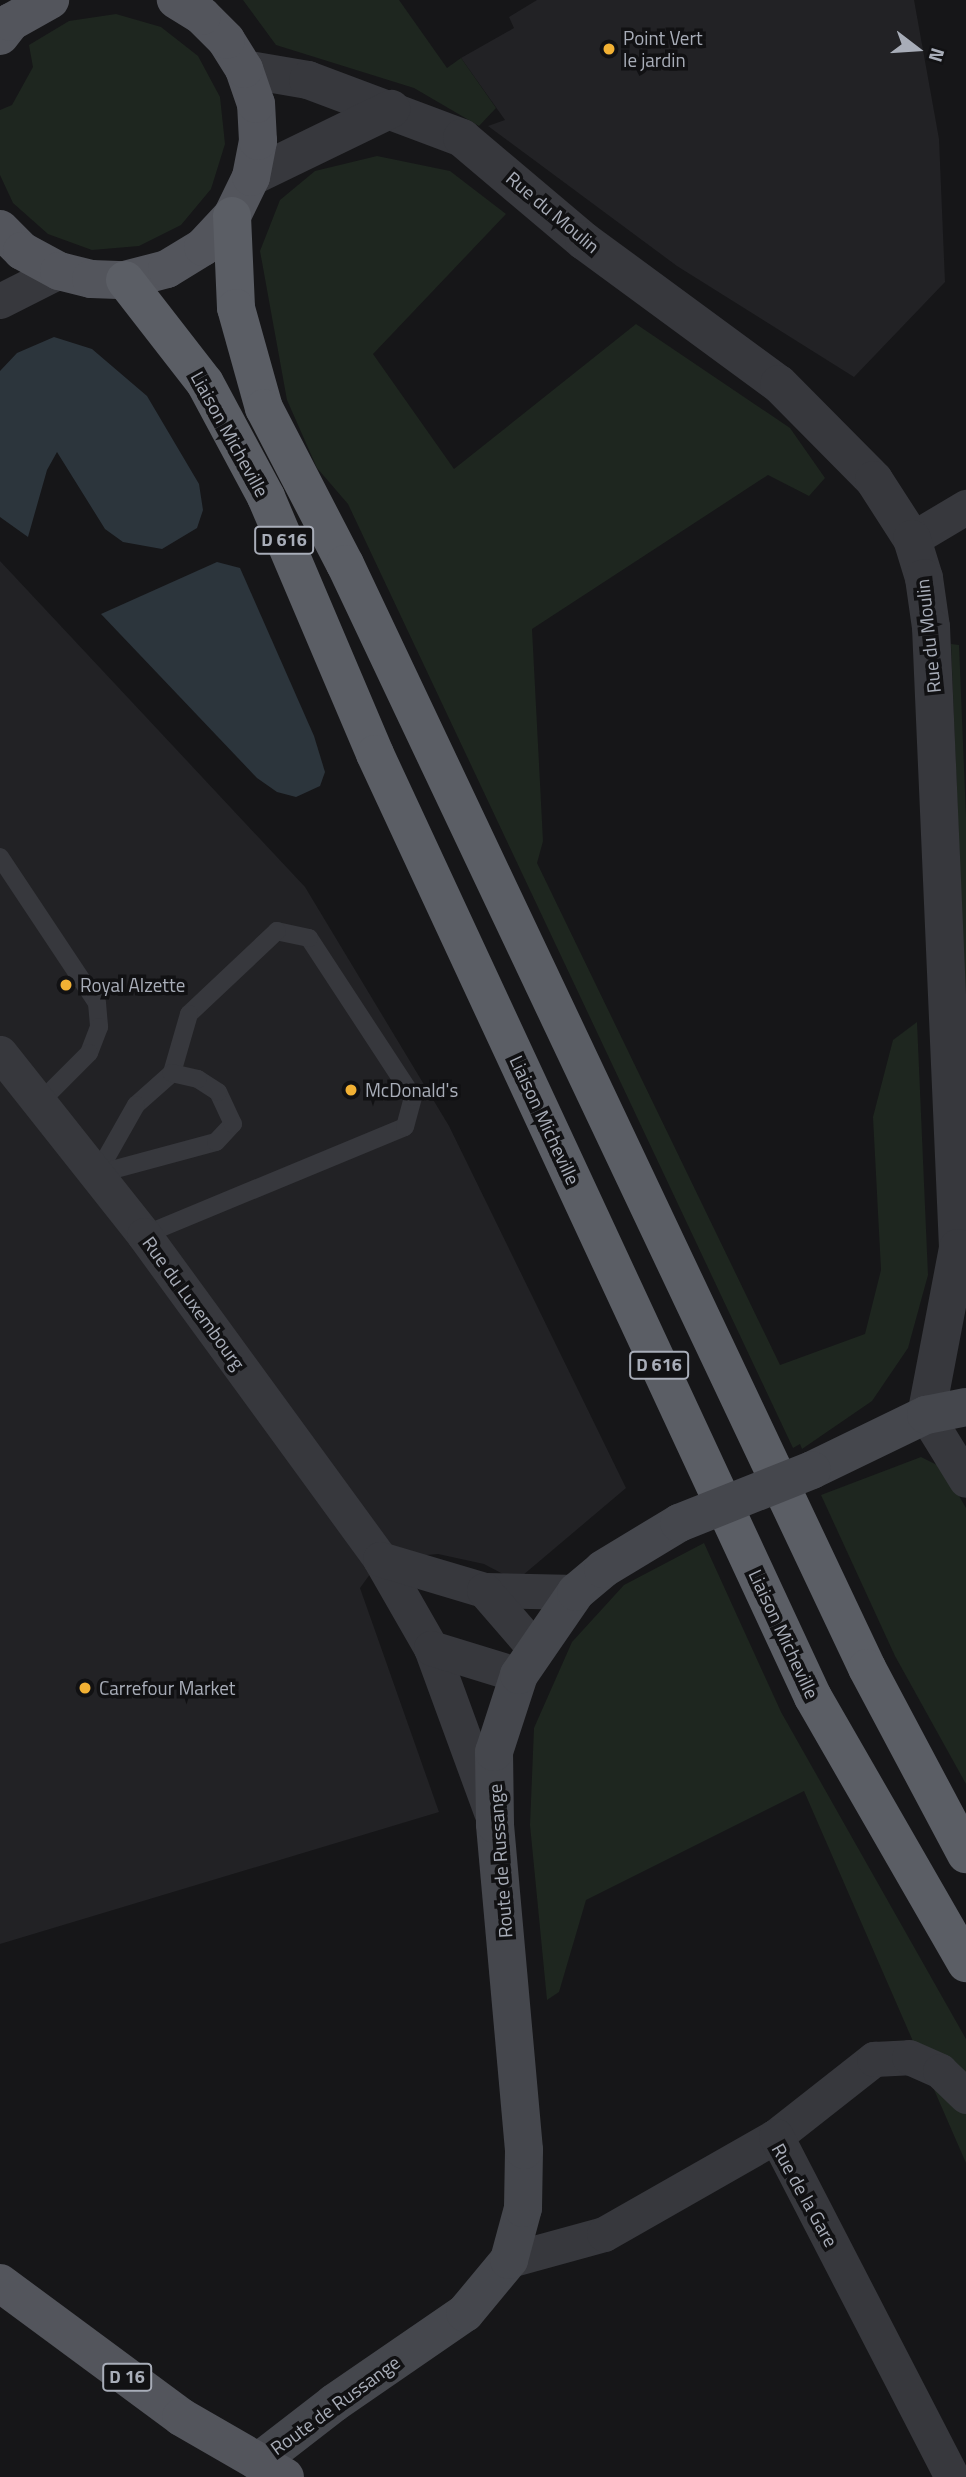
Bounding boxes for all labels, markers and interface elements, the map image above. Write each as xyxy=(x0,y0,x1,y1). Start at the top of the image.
north arrow xyxy=(882,14,952,84)
place label: Point Vert le jardin xyxy=(623,27,703,71)
marker: Point Vert le jardin xyxy=(601,41,617,57)
text: N xyxy=(922,45,953,66)
street label: Rue du Moulin xyxy=(502,166,604,258)
street label: Liaison Micheville xyxy=(186,367,274,501)
road number: D 616 xyxy=(252,526,316,554)
street label: Rue du Moulin xyxy=(911,578,945,694)
place label: Royal Alzette xyxy=(80,974,185,996)
marker: Royal Alzette xyxy=(58,977,74,993)
street label: Liaison Micheville xyxy=(505,1052,585,1188)
place label: McDonald's xyxy=(365,1079,458,1101)
marker: McDonald's xyxy=(343,1082,359,1098)
street label: Rue du Luxembourg xyxy=(138,1232,250,1374)
road number: D 616 xyxy=(628,1350,690,1380)
street label: Liaison Micheville xyxy=(744,1566,824,1702)
place label: Carrefour Market xyxy=(99,1677,236,1699)
marker: Carrefour Market xyxy=(77,1680,93,1696)
street label: Route de Russange xyxy=(483,1783,517,1939)
street label: Rue de la Gare xyxy=(767,2139,843,2251)
street label: Route de Russange xyxy=(266,2350,404,2460)
road number: D 16 xyxy=(101,2362,153,2392)

